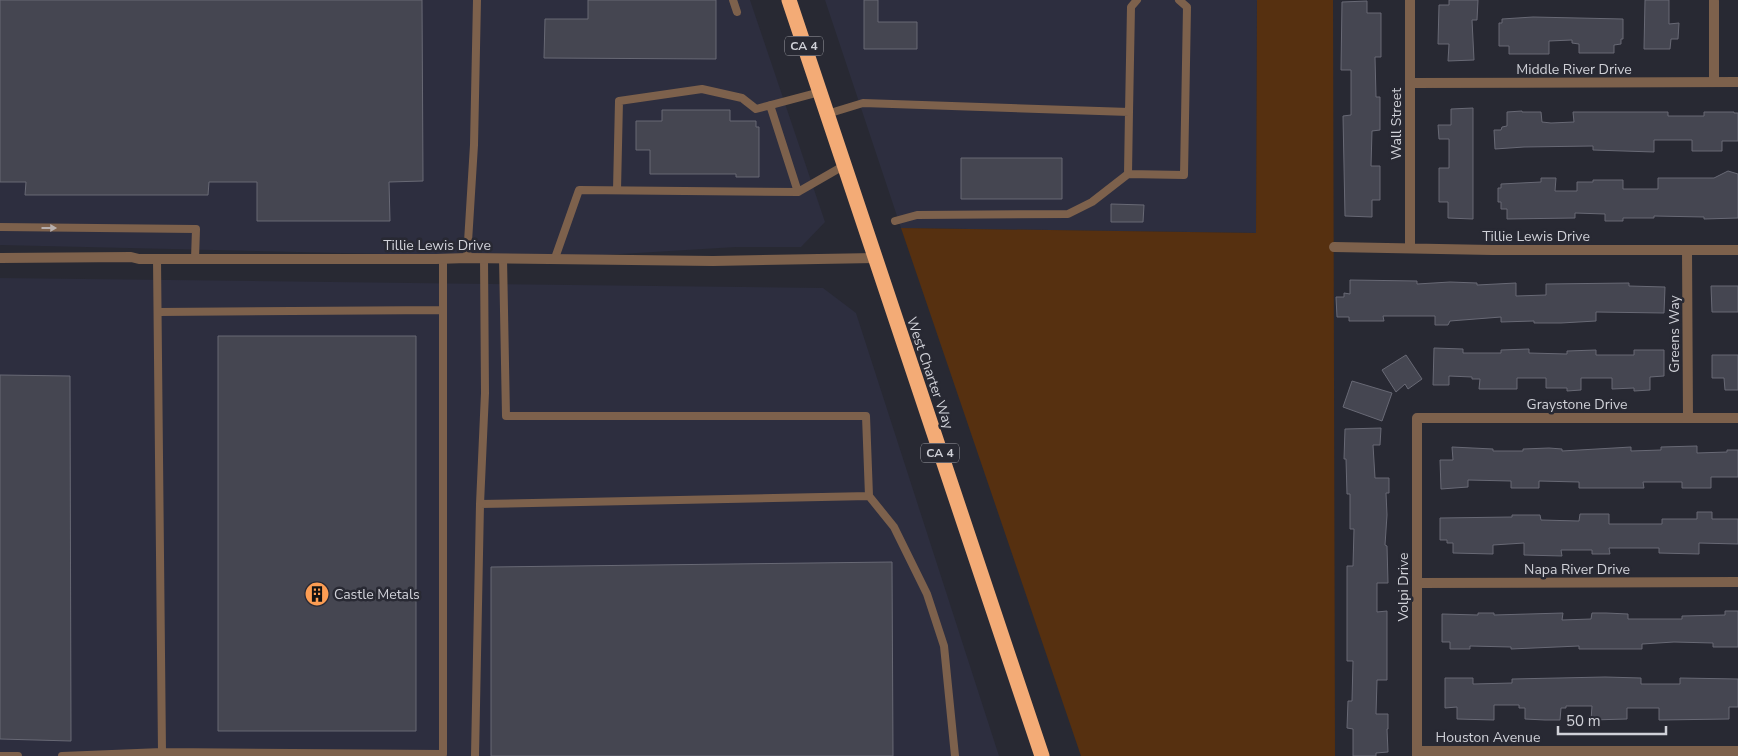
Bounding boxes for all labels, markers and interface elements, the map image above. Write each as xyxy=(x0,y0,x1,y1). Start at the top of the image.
road number: CA 4 xyxy=(785,36,823,56)
street label: Middle River Drive xyxy=(1516,60,1632,79)
street label: Wall Street xyxy=(1387,88,1406,160)
one-way arrow xyxy=(41,224,57,232)
street label: Tillie Lewis Drive xyxy=(1482,227,1590,246)
street label: Tillie Lewis Drive xyxy=(383,236,491,255)
street label: Greens Way xyxy=(1665,294,1684,373)
street label: West Charter Way xyxy=(902,314,958,432)
street label: Graystone Drive xyxy=(1527,395,1628,414)
road number: CA 4 xyxy=(921,443,959,462)
street label: Volpi Drive xyxy=(1394,553,1413,622)
street label: Napa River Drive xyxy=(1524,560,1630,579)
building icon: Castle Metals xyxy=(304,581,330,607)
place label: Castle Metals xyxy=(334,585,420,604)
scale bar xyxy=(1558,704,1666,736)
text: 50 m xyxy=(1566,711,1601,731)
street label: Houston Avenue xyxy=(1436,728,1540,747)

